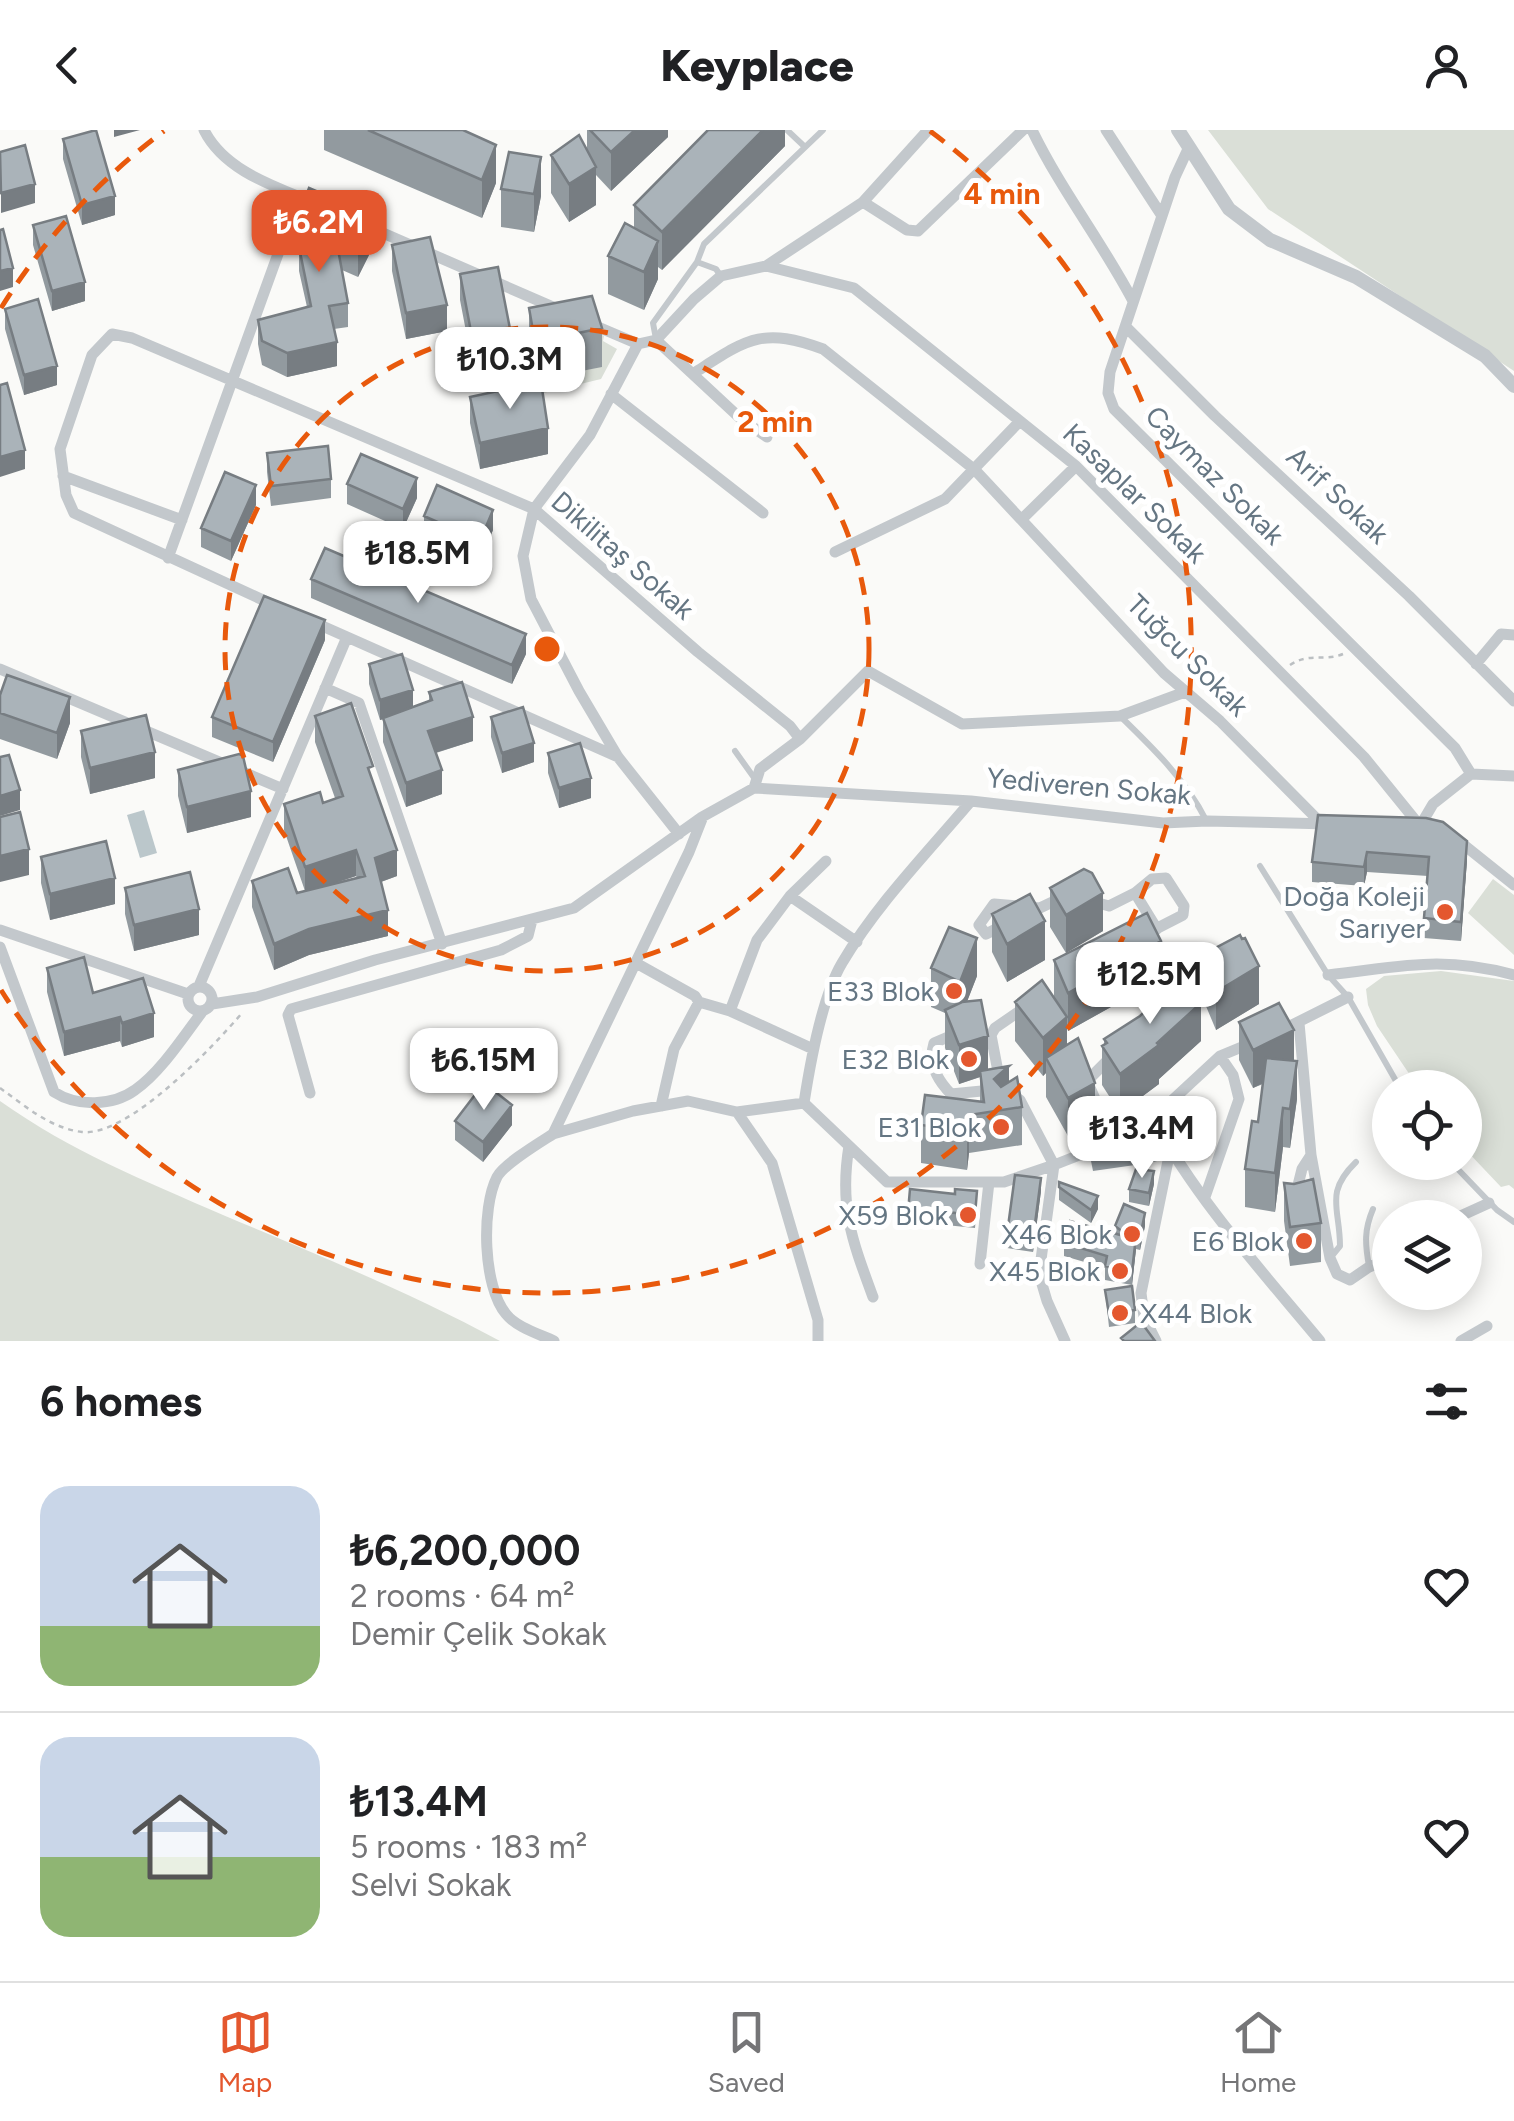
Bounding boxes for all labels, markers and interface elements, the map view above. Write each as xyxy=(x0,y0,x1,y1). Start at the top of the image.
icon: back xyxy=(40,38,95,93)
text: Keyplace xyxy=(660,38,854,92)
icon: person xyxy=(1419,38,1474,93)
text: 4 min xyxy=(963,175,1041,212)
pin: ₺6.2M xyxy=(249,190,389,275)
text: ₺6.2M xyxy=(274,203,364,241)
pin: ₺10.3M xyxy=(429,327,591,412)
text: ₺10.3M xyxy=(457,340,563,378)
street label: Caymaz Sokak xyxy=(1139,399,1292,552)
text: 2 min xyxy=(737,403,813,440)
street label: Kasaplar Sokak xyxy=(1056,416,1214,570)
street label: Arif Sokak xyxy=(1280,439,1396,551)
street label: Dikilitaş Sokak xyxy=(545,484,702,626)
pin: ₺18.5M xyxy=(337,521,499,606)
text: ₺18.5M xyxy=(365,534,471,572)
street label: Tuğcu Sokak xyxy=(1120,587,1256,723)
centre of rings xyxy=(529,631,565,667)
street label: Yediveren Sokak xyxy=(986,760,1193,812)
place label: Doğa Koleji Sarıyer xyxy=(1283,879,1426,945)
marker: Doğa Koleji Sarıyer xyxy=(1434,901,1456,923)
pin: ₺12.5M xyxy=(1069,942,1231,1027)
text: ₺12.5M xyxy=(1098,955,1202,993)
place label: E33 Blok xyxy=(827,974,934,1008)
marker: E33 Blok xyxy=(943,980,965,1002)
pin: ₺6.15M xyxy=(403,1028,565,1113)
text: ₺6.15M xyxy=(432,1041,536,1079)
place label: E32 Blok xyxy=(842,1042,949,1076)
marker: E32 Blok xyxy=(958,1048,980,1070)
map controls xyxy=(1372,1070,1482,1310)
button: locate xyxy=(1372,1070,1482,1180)
pin: ₺13.4M xyxy=(1061,1096,1223,1181)
text: ₺13.4M xyxy=(1089,1109,1195,1147)
place label: E31 Blok xyxy=(878,1110,981,1144)
marker: E31 Blok xyxy=(990,1116,1012,1138)
place label: X59 Blok xyxy=(839,1198,948,1232)
button: layers xyxy=(1372,1200,1482,1310)
marker: X59 Blok xyxy=(957,1204,979,1226)
place label: X46 Blok xyxy=(1002,1217,1112,1251)
marker: X46 Blok xyxy=(1121,1223,1143,1245)
place label: E6 Blok xyxy=(1192,1224,1284,1258)
marker: E6 Blok xyxy=(1293,1230,1315,1252)
place label: X45 Blok xyxy=(989,1254,1100,1288)
marker: X45 Blok xyxy=(1109,1260,1131,1282)
place label: X44 Blok xyxy=(1140,1296,1252,1330)
marker: X44 Blok xyxy=(1109,1302,1131,1324)
icon: filters xyxy=(1419,1374,1474,1429)
text: 6 homes xyxy=(40,1376,202,1427)
text: ₺6,200,000 xyxy=(350,1525,580,1576)
icon: home xyxy=(120,1526,240,1646)
icon: heart xyxy=(1419,1559,1474,1614)
text: 2 rooms · 64 m² xyxy=(350,1577,574,1615)
text: Demir Çelik Sokak xyxy=(350,1615,607,1653)
text: ₺13.4M xyxy=(350,1776,488,1827)
icon: home xyxy=(120,1777,240,1897)
icon: heart xyxy=(1419,1810,1474,1865)
text: 5 rooms · 183 m² xyxy=(350,1828,587,1866)
text: Selvi Sokak xyxy=(350,1866,511,1904)
tab: Map xyxy=(218,2005,273,2099)
tab: Saved xyxy=(708,2005,785,2099)
tab: Home xyxy=(1220,2005,1296,2099)

